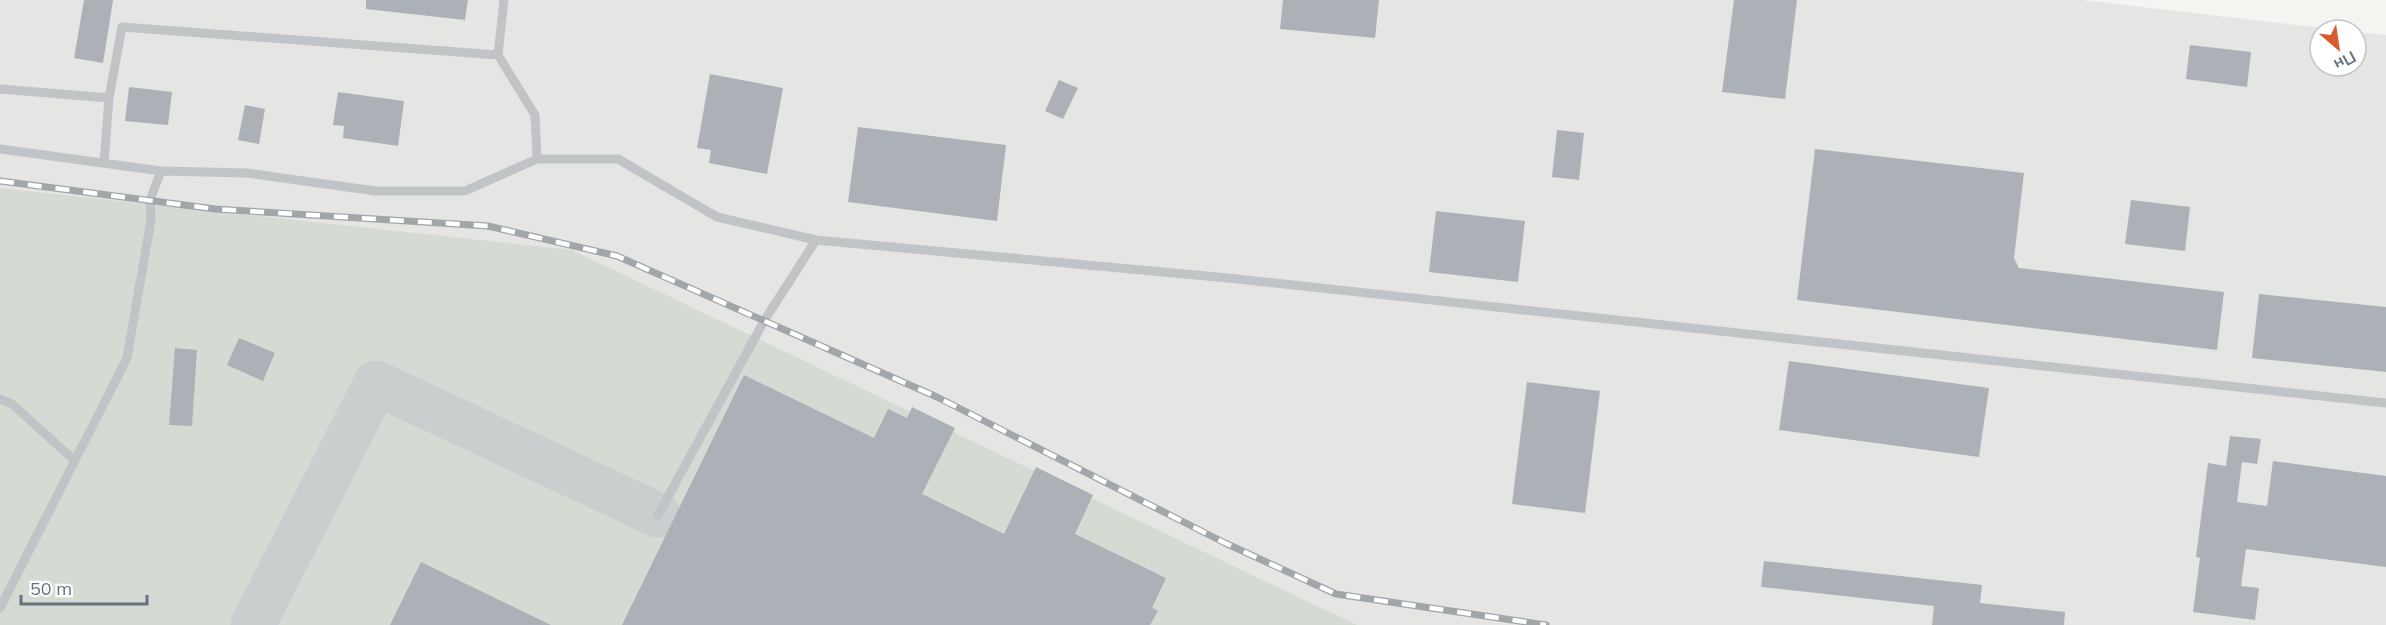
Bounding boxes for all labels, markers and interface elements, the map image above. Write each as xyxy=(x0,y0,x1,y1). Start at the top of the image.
north arrow xyxy=(2308,18,2368,78)
text: Пн xyxy=(2331,47,2360,75)
scale bar xyxy=(21,568,147,606)
text: 50 m xyxy=(30,577,72,600)

